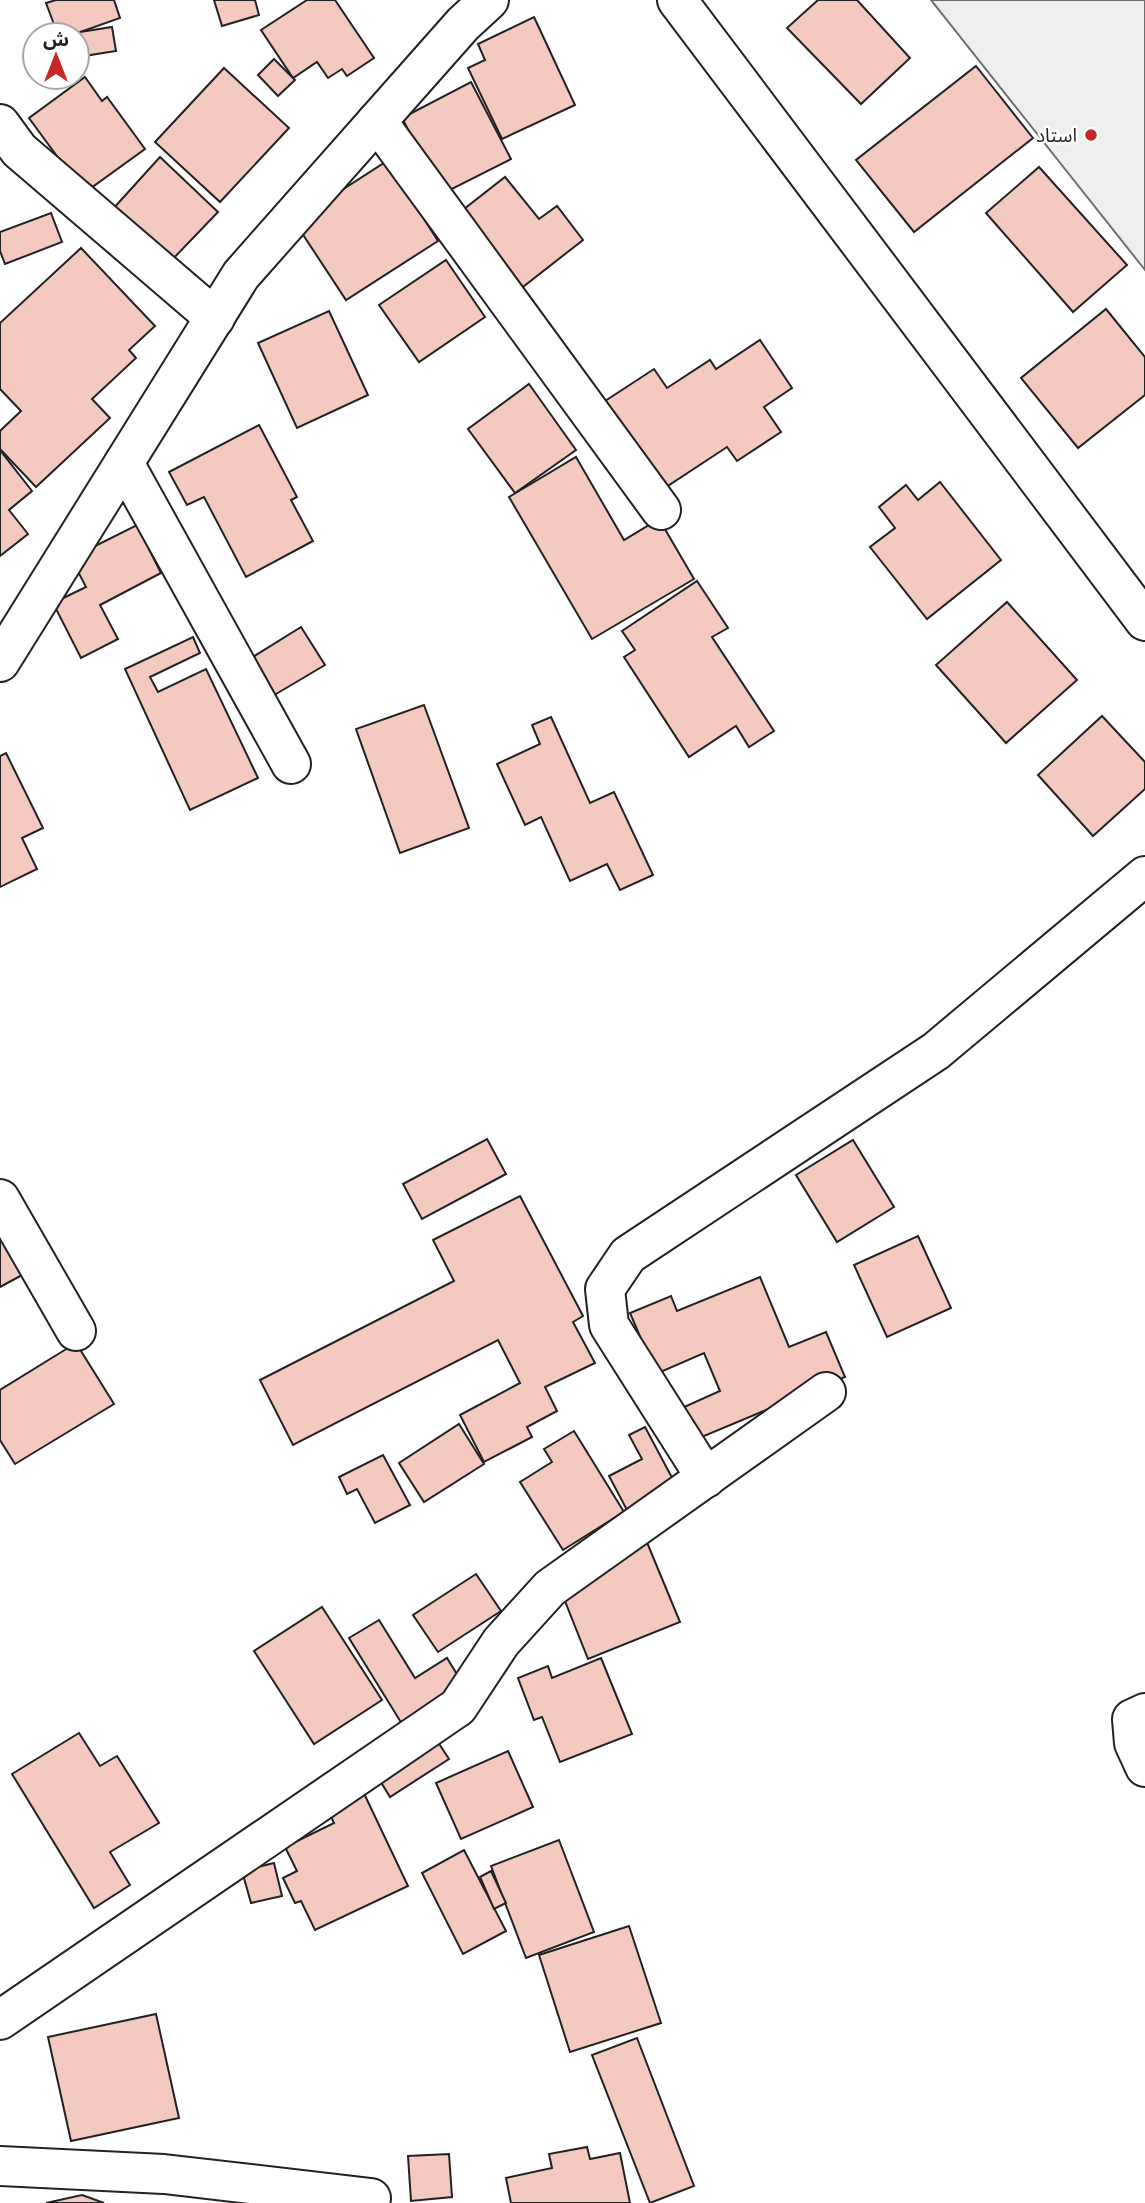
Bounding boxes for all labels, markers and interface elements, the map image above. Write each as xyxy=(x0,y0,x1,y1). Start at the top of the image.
north arrow xyxy=(21,21,91,91)
text: ش xyxy=(43,28,69,51)
place label: استاد xyxy=(1036,124,1077,147)
marker: استاد xyxy=(1083,127,1099,143)

